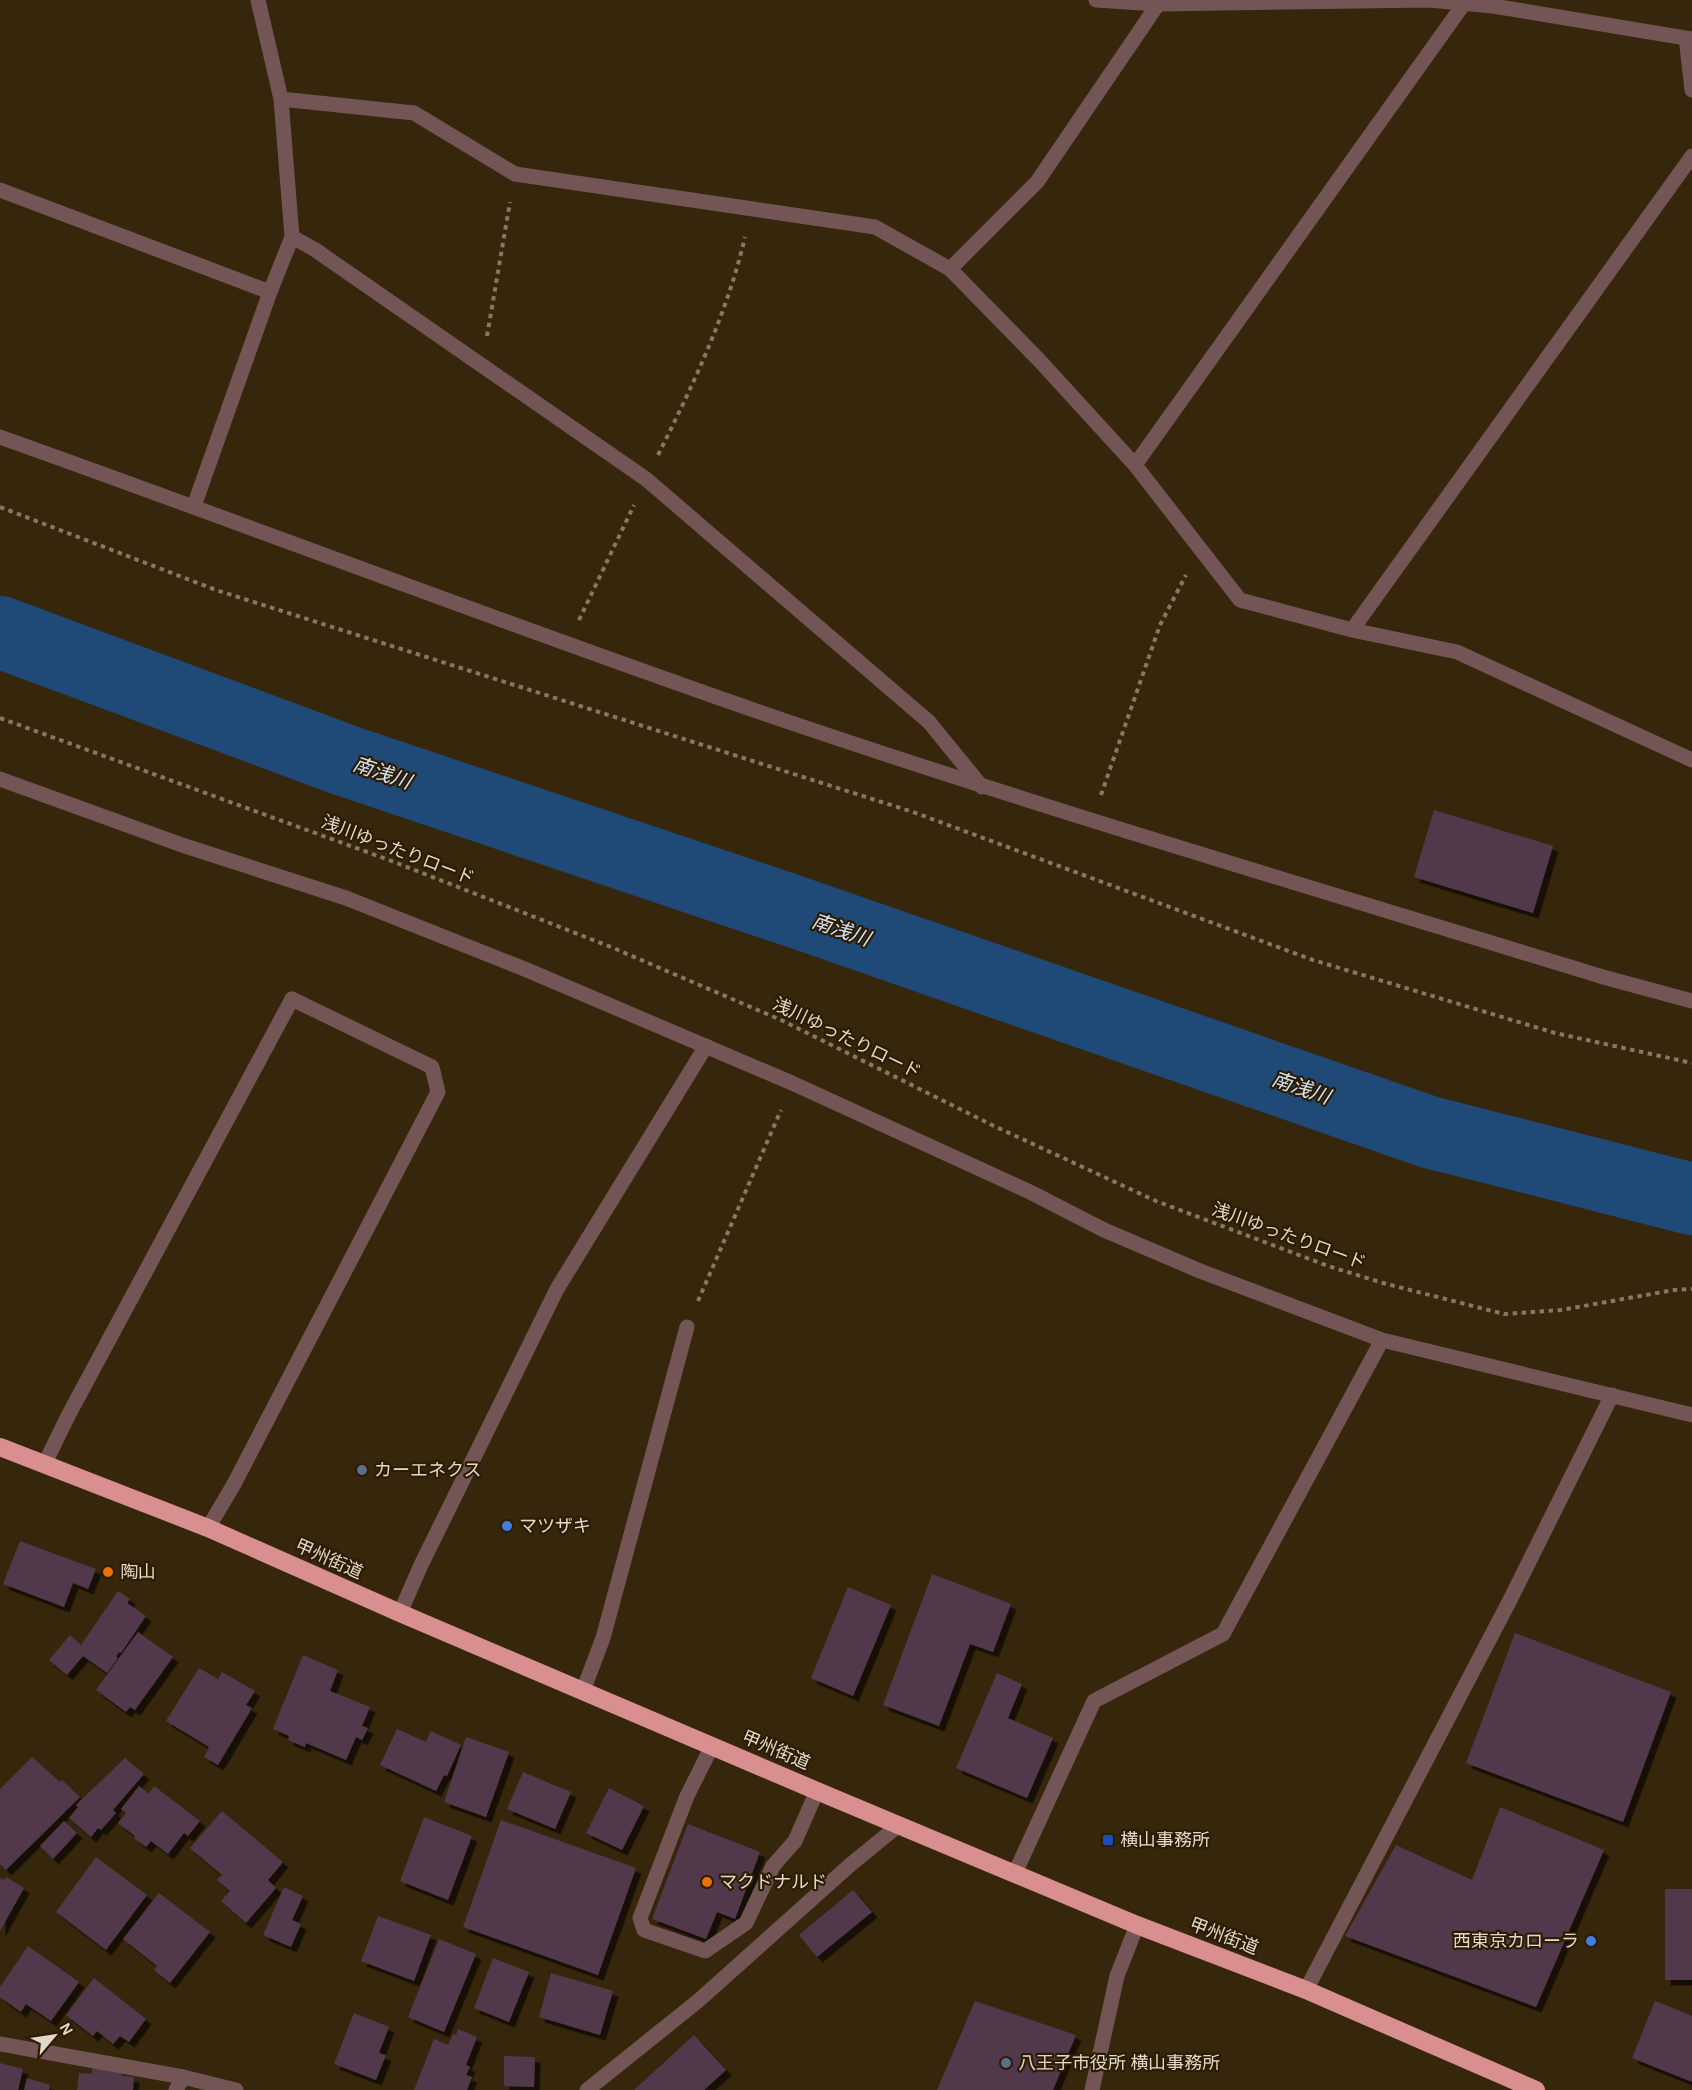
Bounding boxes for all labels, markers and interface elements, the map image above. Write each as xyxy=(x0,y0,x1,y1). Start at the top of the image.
water label: 南浅川 xyxy=(350,752,416,794)
street label: 浅川ゆったりロード xyxy=(318,811,478,889)
water label: 南浅川 xyxy=(809,909,875,951)
street label: 浅川ゆったりロード xyxy=(769,993,925,1083)
water label: 南浅川 xyxy=(1269,1067,1335,1109)
street label: 浅川ゆったりロード xyxy=(1209,1198,1369,1274)
place label: カーエネクス xyxy=(374,1459,481,1481)
marker: カーエネクス xyxy=(355,1463,369,1477)
place label: マツザキ xyxy=(519,1515,591,1537)
marker: マツザキ xyxy=(500,1519,514,1533)
street label: 甲州街道 xyxy=(292,1534,366,1584)
place label: 陶山 xyxy=(120,1561,156,1583)
marker: 陶山 xyxy=(101,1565,115,1579)
street label: 甲州街道 xyxy=(739,1726,813,1774)
place label: 横山事務所 xyxy=(1120,1829,1210,1851)
marker: 横山事務所 xyxy=(1101,1833,1115,1847)
place label: マクドナルド xyxy=(719,1871,827,1893)
marker: マクドナルド xyxy=(700,1875,714,1889)
street label: 甲州街道 xyxy=(1186,1913,1262,1959)
place label: 西東京カローラ xyxy=(1453,1930,1579,1952)
marker: 西東京カローラ xyxy=(1584,1934,1598,1948)
north arrow xyxy=(24,2006,84,2066)
text: N xyxy=(56,2019,78,2039)
place label: 八王子市役所 横山事務所 xyxy=(1018,2052,1220,2074)
marker: 八王子市役所 横山事務所 xyxy=(999,2056,1013,2070)

